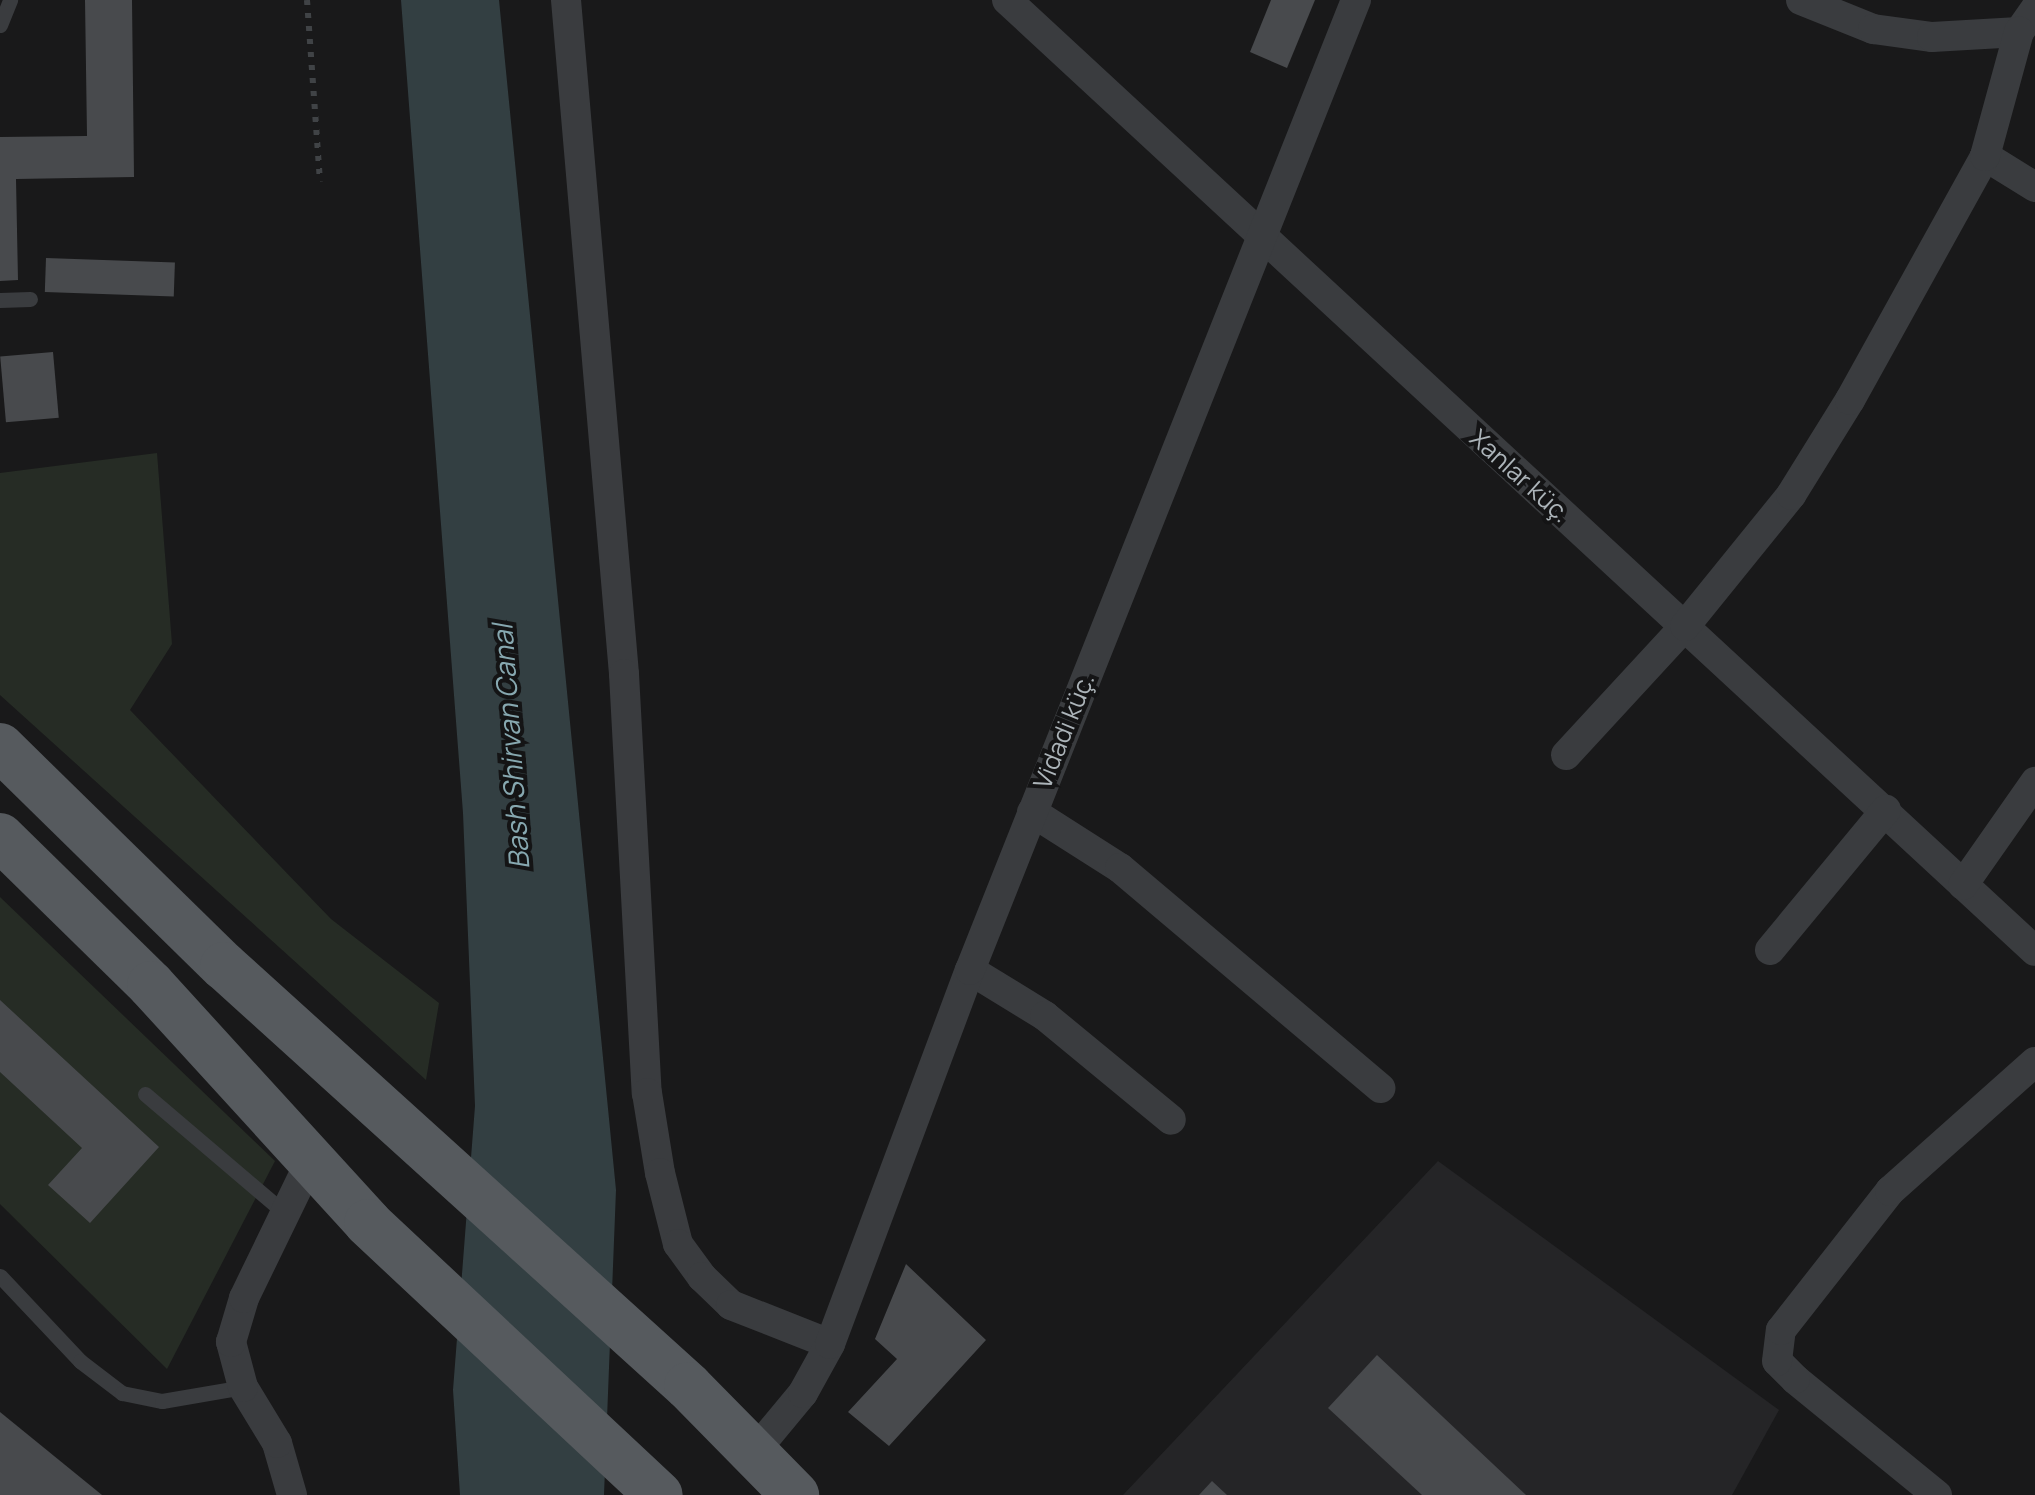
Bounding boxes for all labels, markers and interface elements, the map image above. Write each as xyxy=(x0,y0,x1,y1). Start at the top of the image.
street label: Xanlar küç. xyxy=(1464,423,1576,529)
water label: Bash Shirvan Canal xyxy=(485,623,535,871)
street label: Vidadi küç. xyxy=(1027,669,1101,793)

